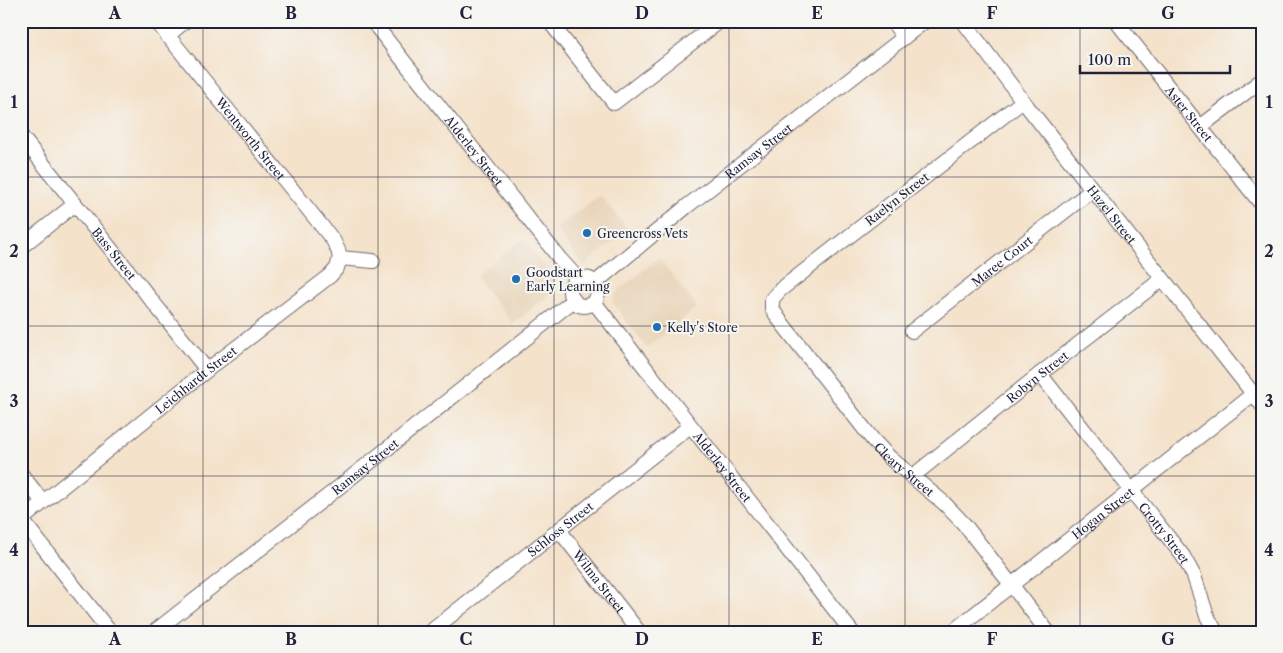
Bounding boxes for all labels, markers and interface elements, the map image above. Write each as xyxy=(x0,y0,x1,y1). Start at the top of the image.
text: A xyxy=(108,3,122,23)
text: B xyxy=(285,3,297,23)
text: C xyxy=(460,3,472,23)
text: D xyxy=(635,3,649,23)
text: E xyxy=(811,3,823,23)
text: F xyxy=(987,3,998,23)
text: G xyxy=(1161,3,1175,23)
scale bar xyxy=(1080,42,1230,74)
text: 100 m xyxy=(1088,50,1131,69)
street label: Aster Street xyxy=(1162,82,1217,145)
text: 1 xyxy=(10,92,18,112)
text: 1 xyxy=(1265,92,1273,112)
street label: Wentworth Street xyxy=(212,93,289,183)
street label: Alderley Street xyxy=(441,112,507,189)
street label: Ramsay Street xyxy=(722,120,795,182)
street label: Raelyn Street xyxy=(862,169,932,229)
street label: Hazel Street xyxy=(1084,182,1140,247)
street label: Bass Street xyxy=(89,224,140,283)
place label: Greencross Vets xyxy=(597,226,688,241)
marker: Greencross Vets xyxy=(581,227,593,239)
street label: Maree Court xyxy=(968,232,1036,289)
text: 2 xyxy=(9,241,19,261)
text: 2 xyxy=(1264,241,1274,261)
place label: Goodstart Early Learning xyxy=(526,265,610,294)
marker: Goodstart Early Learning xyxy=(510,273,522,285)
place label: Kelly's Store xyxy=(667,320,738,335)
marker: Kelly's Store xyxy=(651,321,663,333)
street label: Leichhardt Street xyxy=(152,342,240,417)
street label: Robyn Street xyxy=(1003,347,1072,406)
text: 3 xyxy=(9,391,19,411)
text: 3 xyxy=(1264,391,1274,411)
street label: Alderley Street xyxy=(690,428,755,505)
street label: Ramsay Street xyxy=(328,435,402,498)
street label: Cleary Street xyxy=(871,439,938,500)
street label: Hogan Street xyxy=(1069,483,1137,542)
street label: Schloss Street xyxy=(524,498,597,560)
street label: Crotty Street xyxy=(1136,499,1193,567)
text: 4 xyxy=(9,540,19,560)
text: 4 xyxy=(1264,540,1274,560)
street label: Wilma Street xyxy=(569,546,629,616)
text: A xyxy=(108,629,122,649)
text: B xyxy=(285,629,297,649)
text: C xyxy=(460,629,472,649)
text: D xyxy=(635,629,649,649)
text: E xyxy=(811,629,823,649)
text: F xyxy=(987,629,998,649)
text: G xyxy=(1161,629,1175,649)

